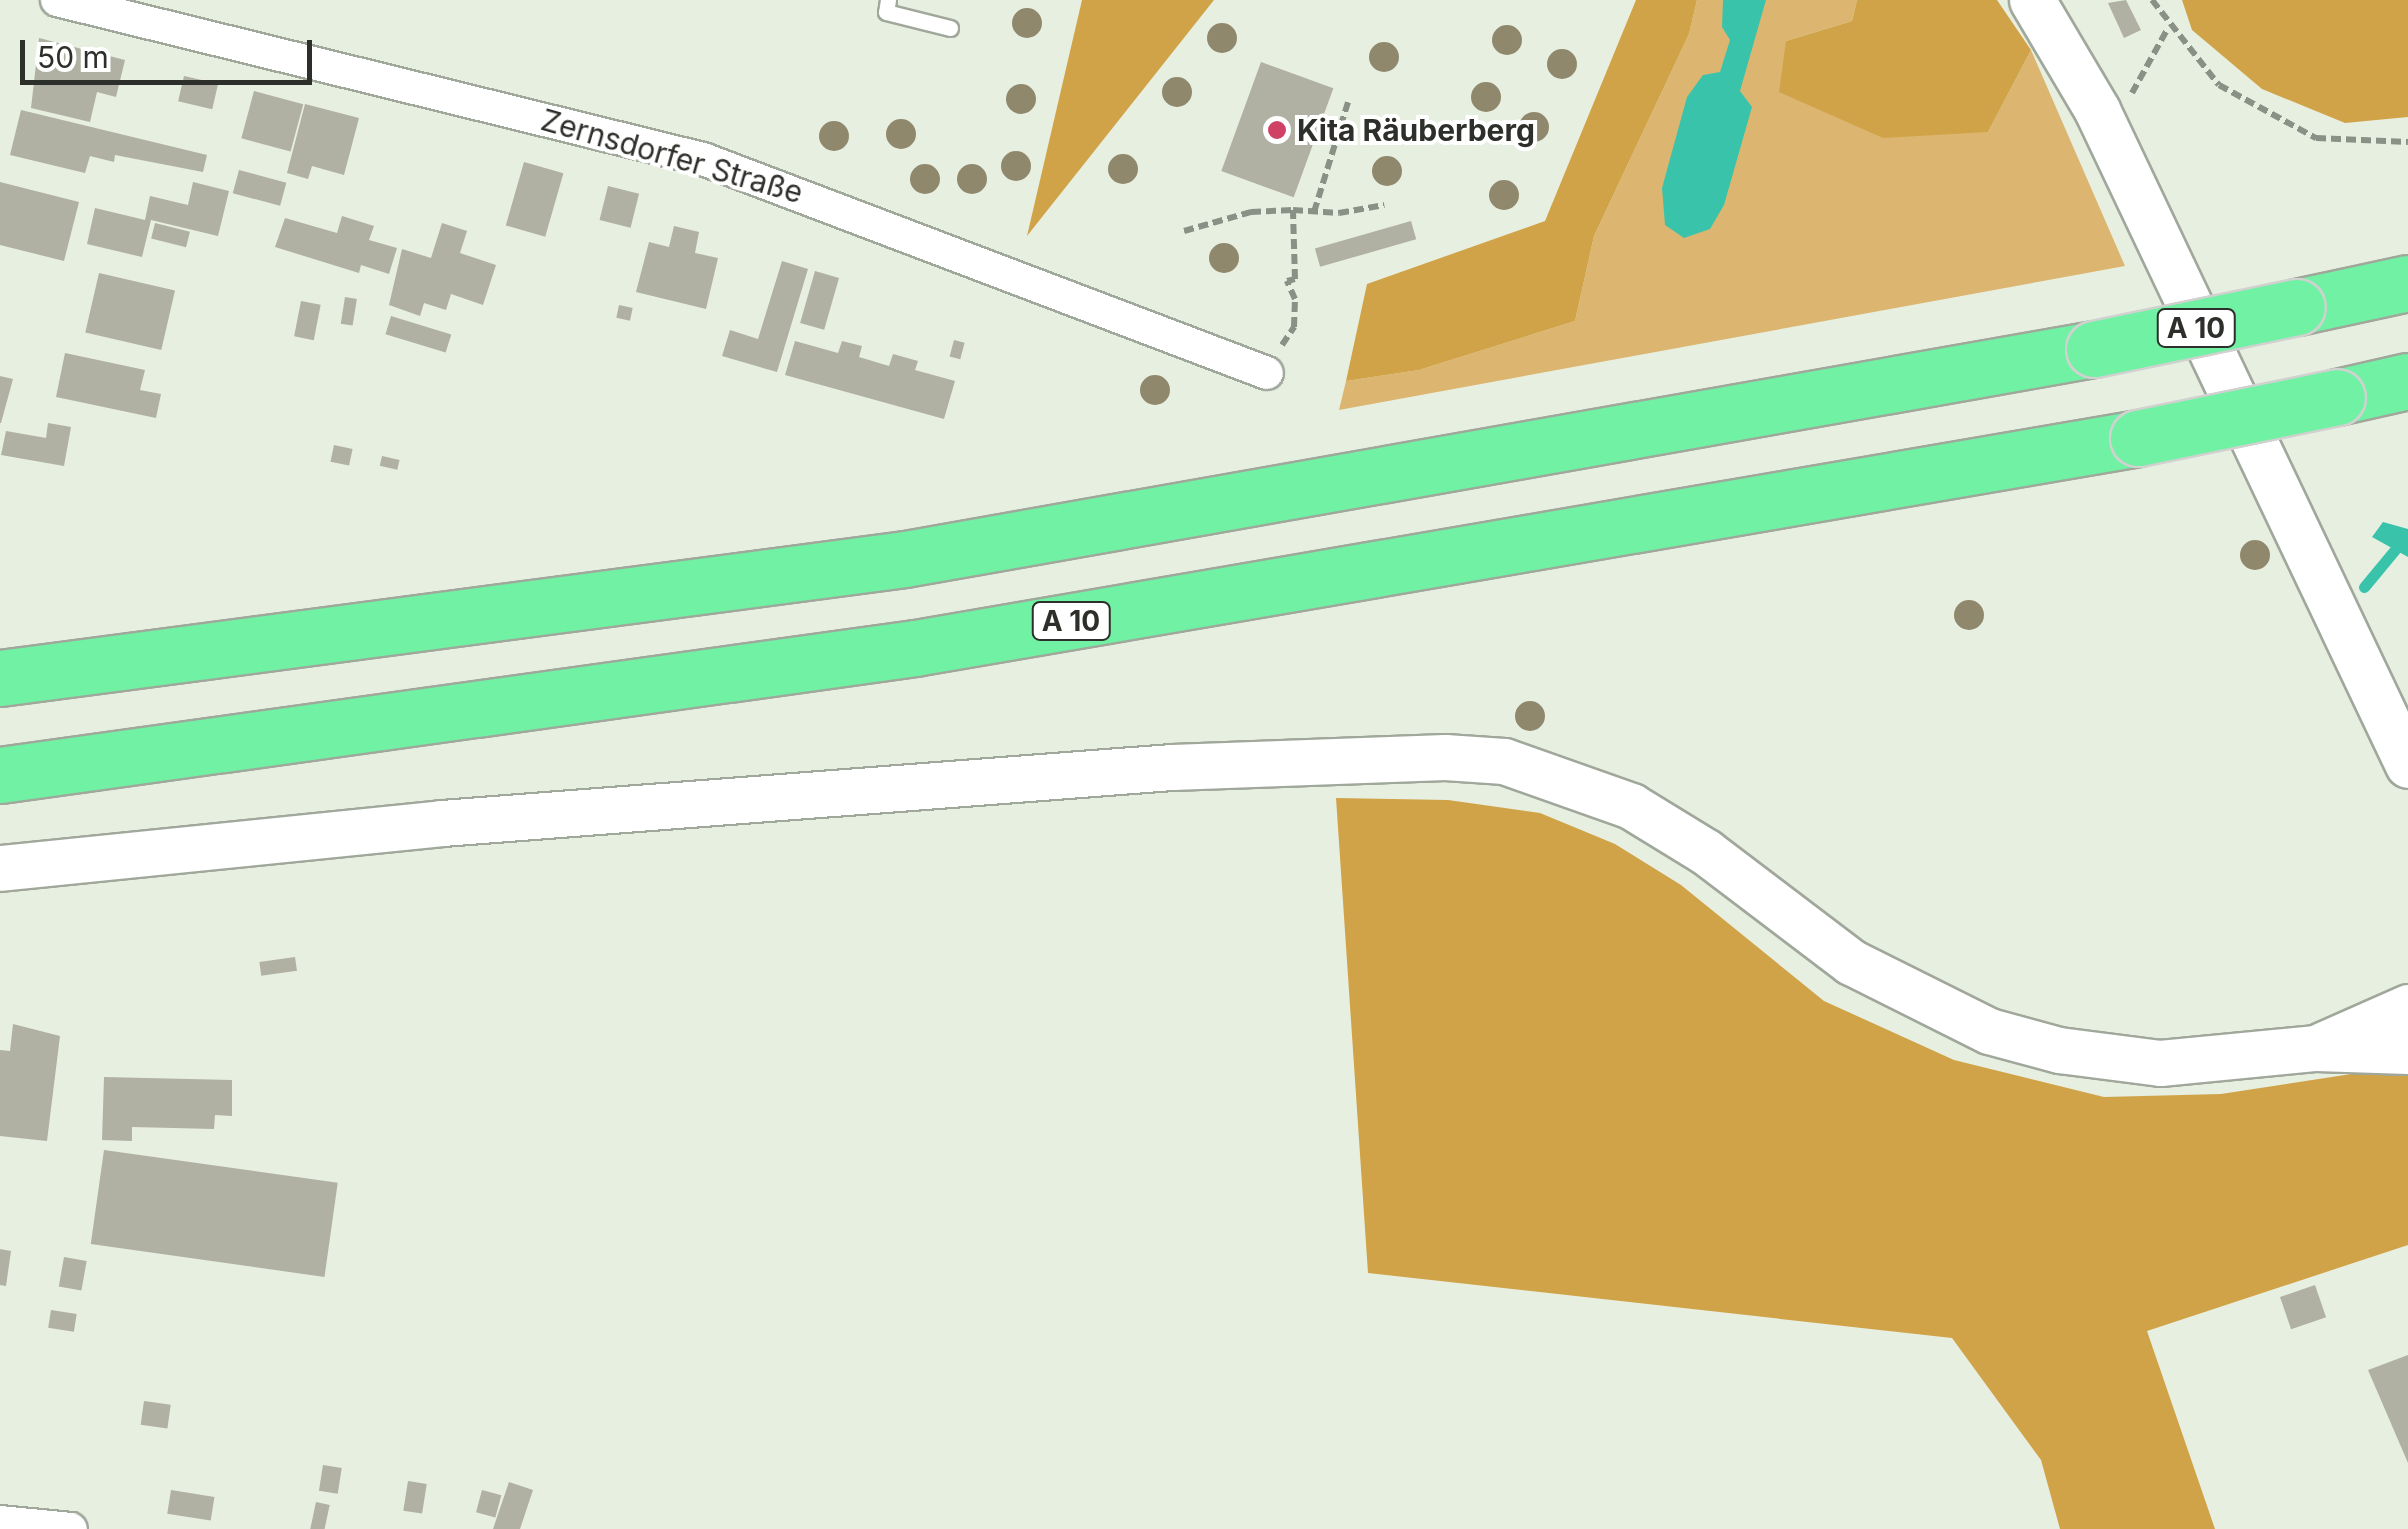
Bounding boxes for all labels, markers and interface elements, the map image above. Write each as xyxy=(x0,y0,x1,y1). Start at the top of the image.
scale bar xyxy=(25,20,318,82)
text: 50 m xyxy=(37,39,109,75)
street label: Zernsdorfer Straße xyxy=(537,101,807,211)
place label: Kita Räuberberg xyxy=(1297,112,1535,148)
marker: Kita Räuberberg xyxy=(1266,119,1288,141)
road number: A 10 xyxy=(2156,305,2236,351)
road number: A 10 xyxy=(1031,598,1111,644)

